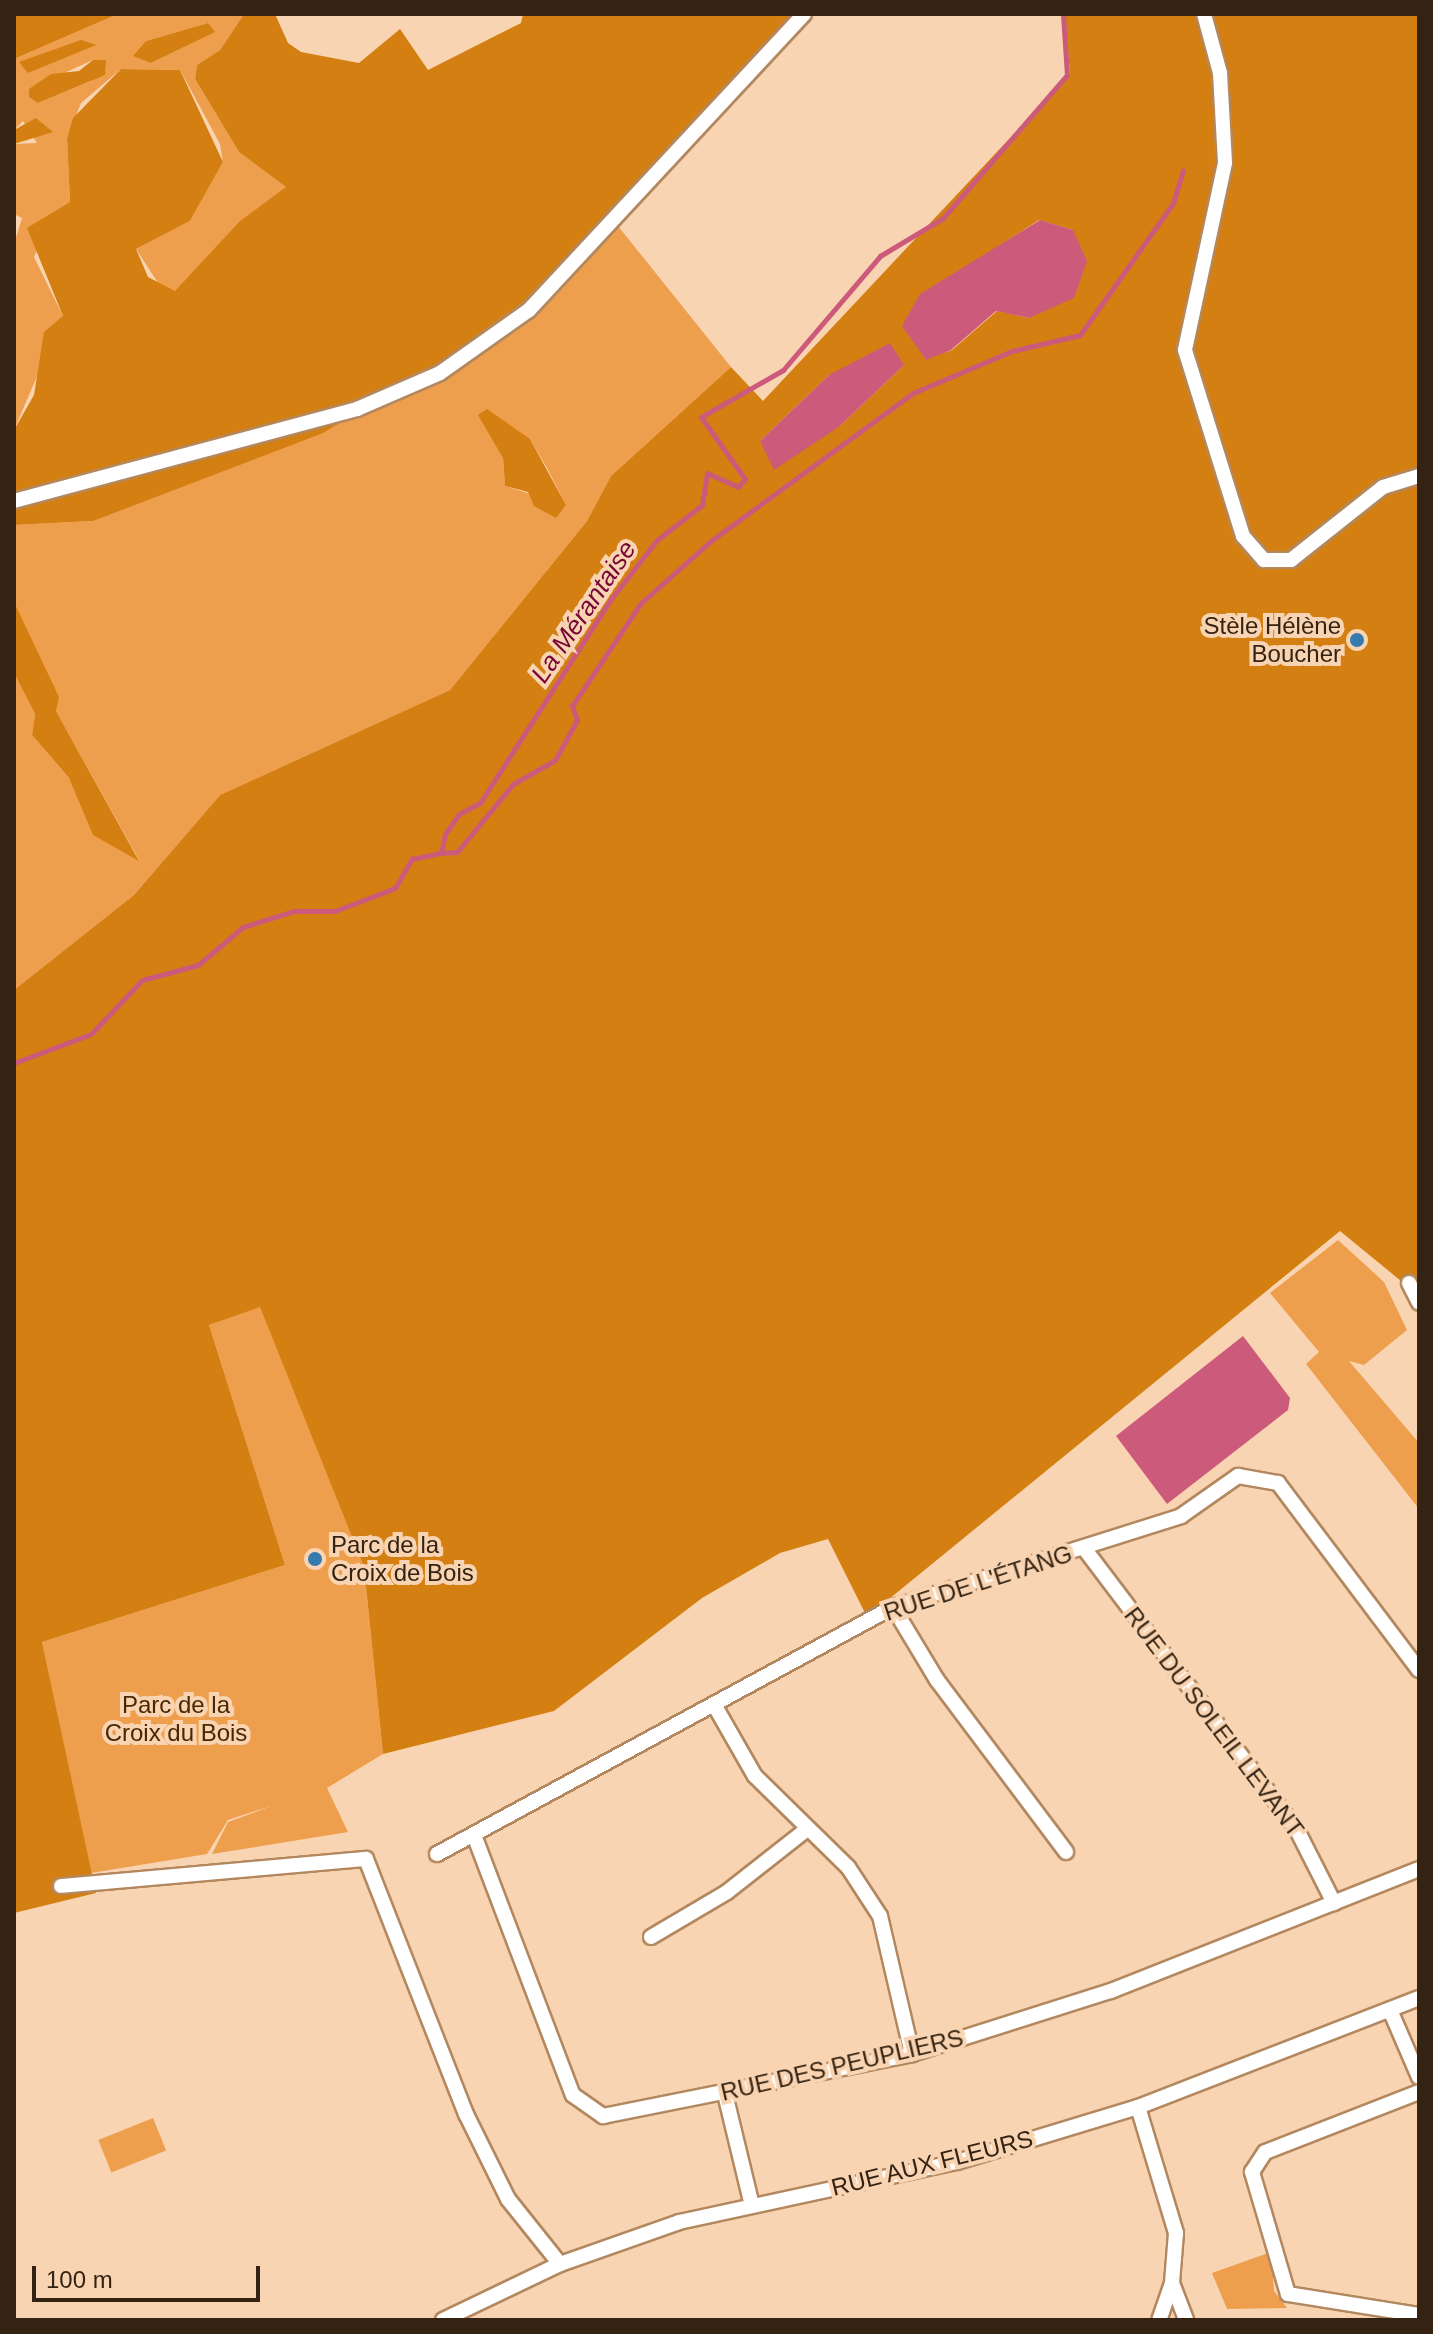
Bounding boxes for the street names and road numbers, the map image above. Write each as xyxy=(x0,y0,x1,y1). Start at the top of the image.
street label: RUE DE L'ÉTANG xyxy=(880,1539,1076,1627)
street label: RUE DU SOLEIL LEVANT xyxy=(1118,1601,1310,1843)
street label: RUE DES PEUPLIERS xyxy=(718,2023,966,2107)
street label: RUE AUX FLEURS xyxy=(828,2124,1036,2202)

